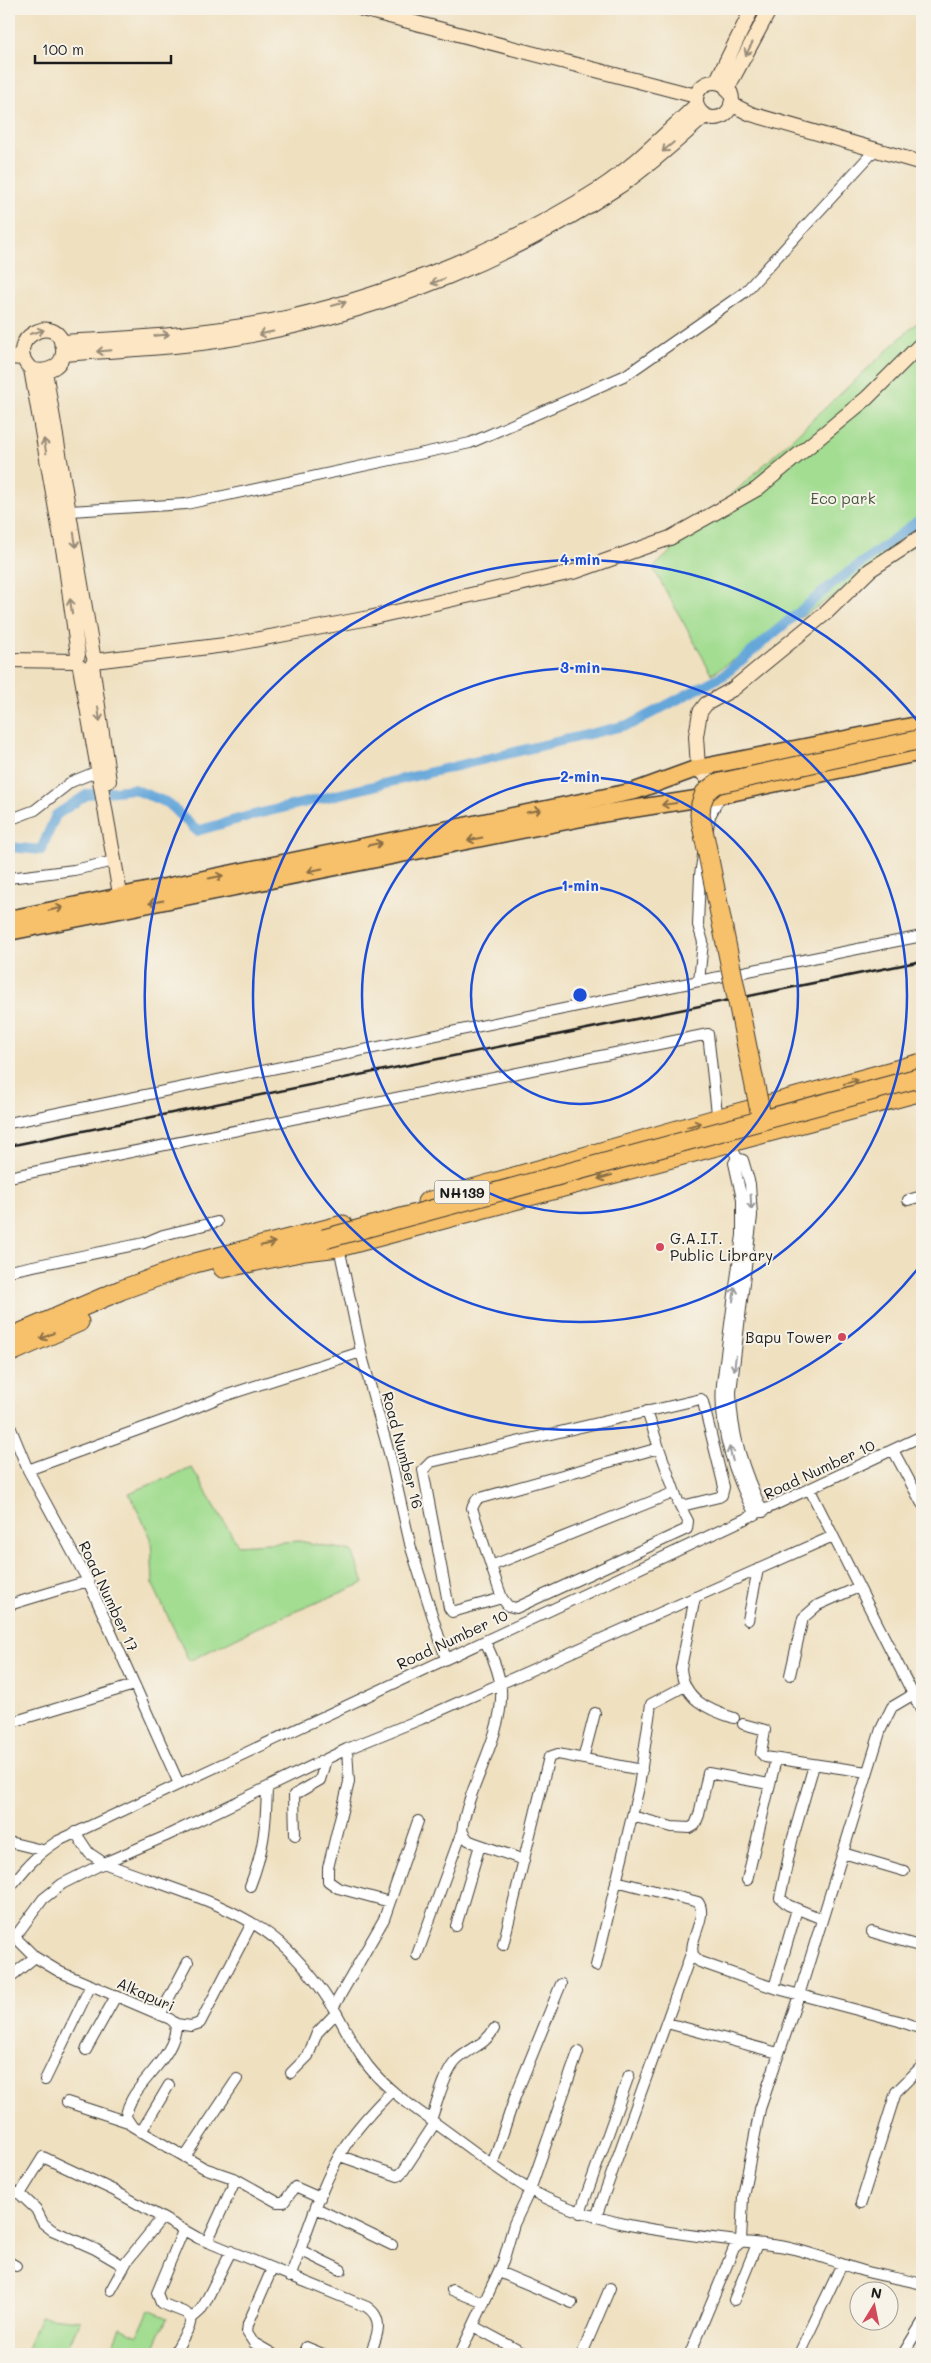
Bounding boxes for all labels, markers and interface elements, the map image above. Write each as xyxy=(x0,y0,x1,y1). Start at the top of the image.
scale bar xyxy=(35,32,171,64)
text: 100 m xyxy=(42,39,84,59)
one-way arrow xyxy=(744,41,753,56)
one-way arrow xyxy=(662,141,675,152)
one-way arrow xyxy=(431,277,446,286)
one-way arrow xyxy=(331,298,347,308)
one-way arrow xyxy=(29,327,45,336)
one-way arrow xyxy=(258,328,274,338)
one-way arrow xyxy=(154,330,170,340)
one-way arrow xyxy=(97,346,113,356)
one-way arrow xyxy=(39,438,49,454)
park label: Eco park xyxy=(810,488,876,508)
one-way arrow xyxy=(70,532,80,548)
text: 4 min xyxy=(560,549,600,569)
one-way arrow xyxy=(66,599,76,615)
text: 3 min xyxy=(560,657,600,677)
one-way arrow xyxy=(95,705,105,721)
text: 2 min xyxy=(560,766,600,786)
one-way arrow xyxy=(661,799,677,809)
one-way arrow xyxy=(526,806,542,816)
one-way arrow xyxy=(467,834,483,844)
one-way arrow xyxy=(366,839,382,848)
one-way arrow xyxy=(308,866,324,875)
one-way arrow xyxy=(207,871,223,881)
text: 1 min xyxy=(561,875,599,895)
one-way arrow xyxy=(148,897,164,907)
one-way arrow xyxy=(48,904,64,913)
centre of rings xyxy=(571,986,589,1004)
one-way arrow xyxy=(843,1077,859,1087)
one-way arrow xyxy=(686,1120,702,1130)
one-way arrow xyxy=(597,1173,613,1183)
road number: NH139 xyxy=(434,1180,490,1204)
one-way arrow xyxy=(747,1193,756,1209)
place label: G.A.I.T. Public Library xyxy=(670,1228,773,1265)
one-way arrow xyxy=(260,1239,276,1248)
marker: G.A.I.T. Public Library xyxy=(654,1241,666,1253)
one-way arrow xyxy=(729,1286,739,1302)
place label: Bapu Tower xyxy=(745,1327,832,1347)
marker: Bapu Tower xyxy=(836,1331,848,1343)
one-way arrow xyxy=(40,1332,55,1342)
one-way arrow xyxy=(730,1355,740,1371)
street label: Road Number 16 xyxy=(378,1389,428,1511)
street label: Road Number 10 xyxy=(760,1434,878,1504)
one-way arrow xyxy=(726,1447,735,1463)
street label: Road Number 17 xyxy=(75,1538,143,1654)
street label: Road Number 10 xyxy=(393,1604,511,1674)
street label: Alkapuri xyxy=(114,1972,178,2016)
north arrow xyxy=(848,2280,898,2330)
text: N xyxy=(869,2282,883,2303)

